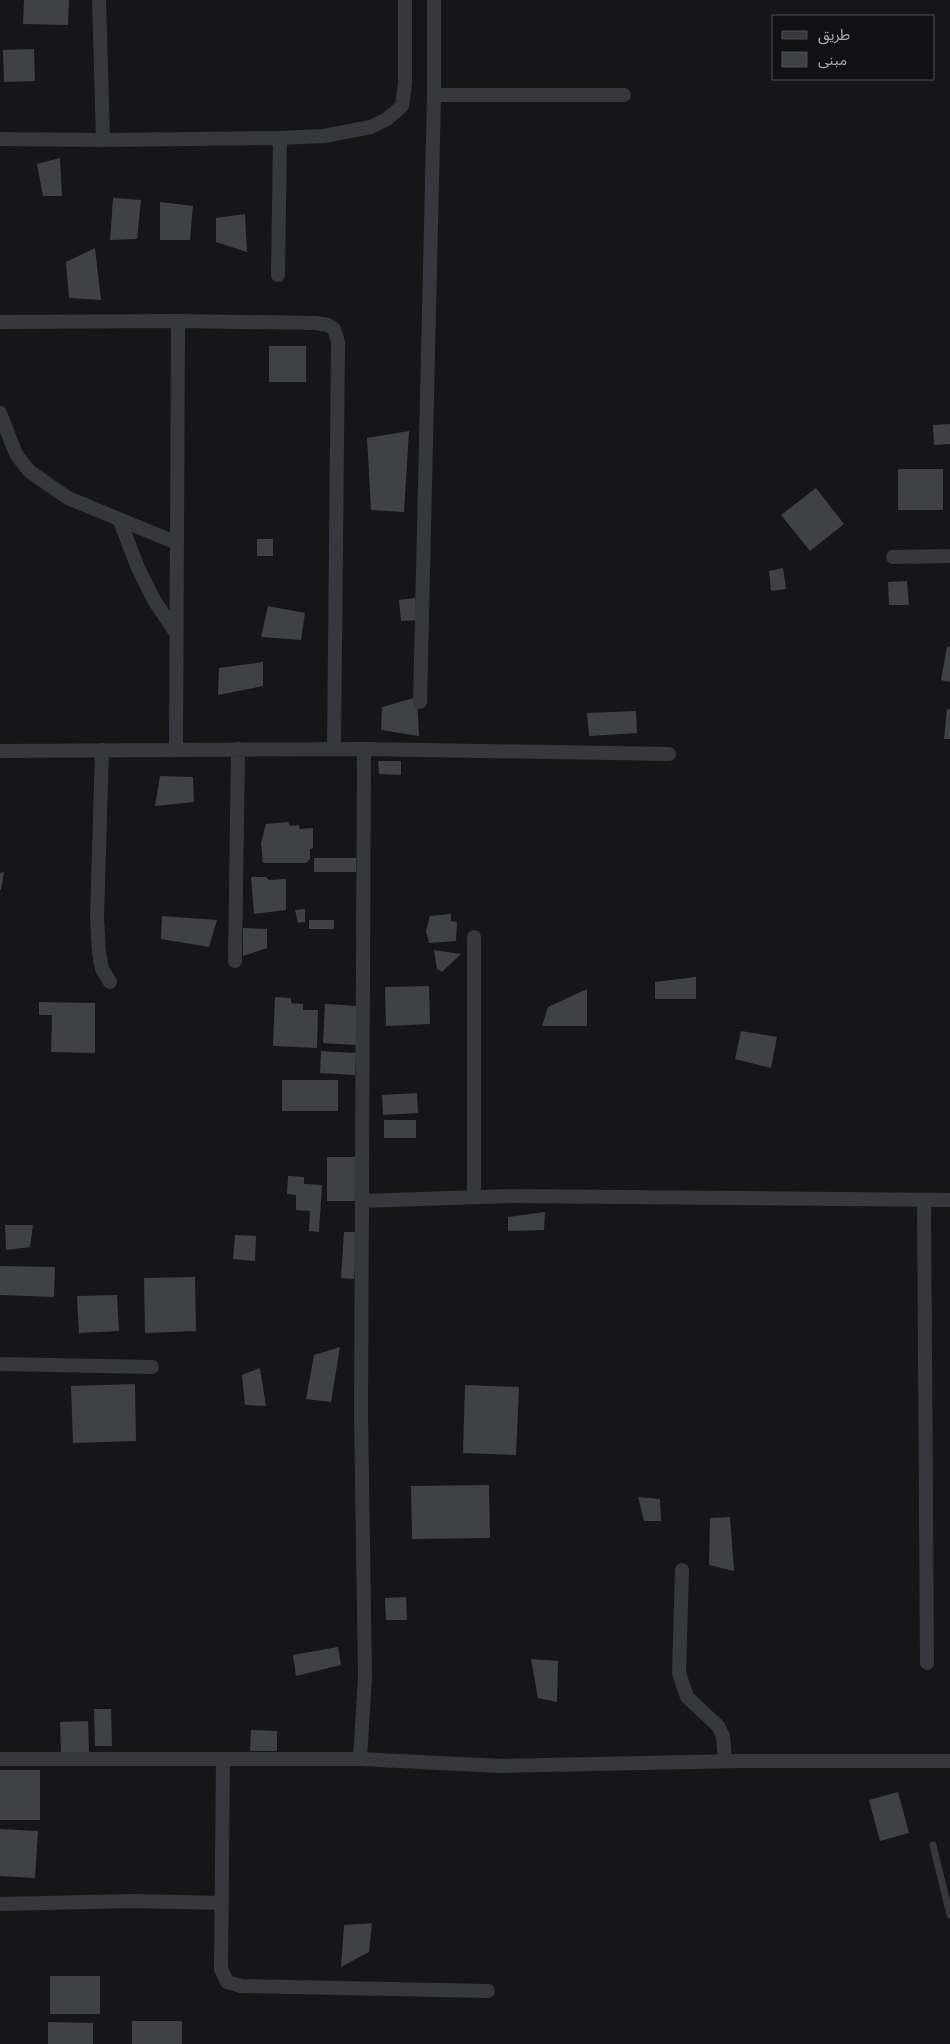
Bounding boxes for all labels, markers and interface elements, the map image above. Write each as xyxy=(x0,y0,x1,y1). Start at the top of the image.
legend xyxy=(772,15,935,80)
text: طريق xyxy=(818,26,850,45)
text: مبنى xyxy=(818,51,847,69)

